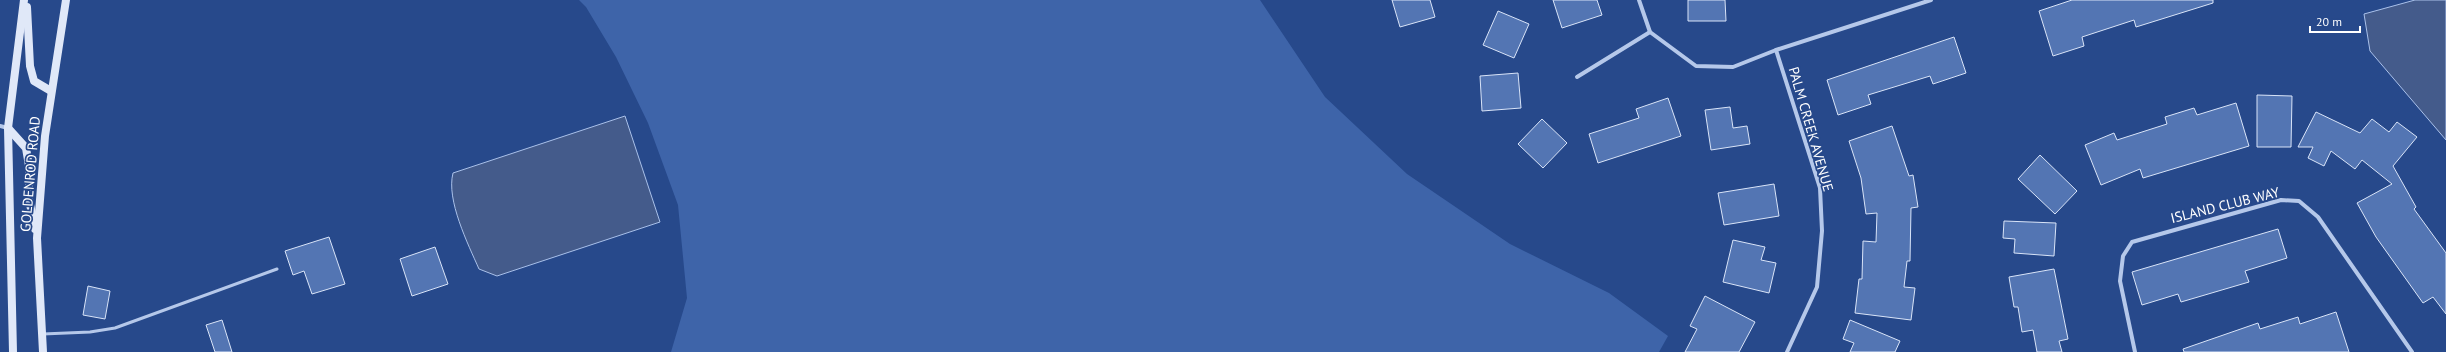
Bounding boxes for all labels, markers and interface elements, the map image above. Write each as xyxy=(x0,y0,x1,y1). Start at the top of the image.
scale bar xyxy=(2310,8,2360,34)
text: 20 m xyxy=(2316,14,2342,29)
street label: PALM CREEK AVENUE xyxy=(1785,65,1837,193)
street label: GOLDENROD ROAD xyxy=(16,115,44,233)
street label: ISLAND CLUB WAY xyxy=(2169,183,2281,227)

